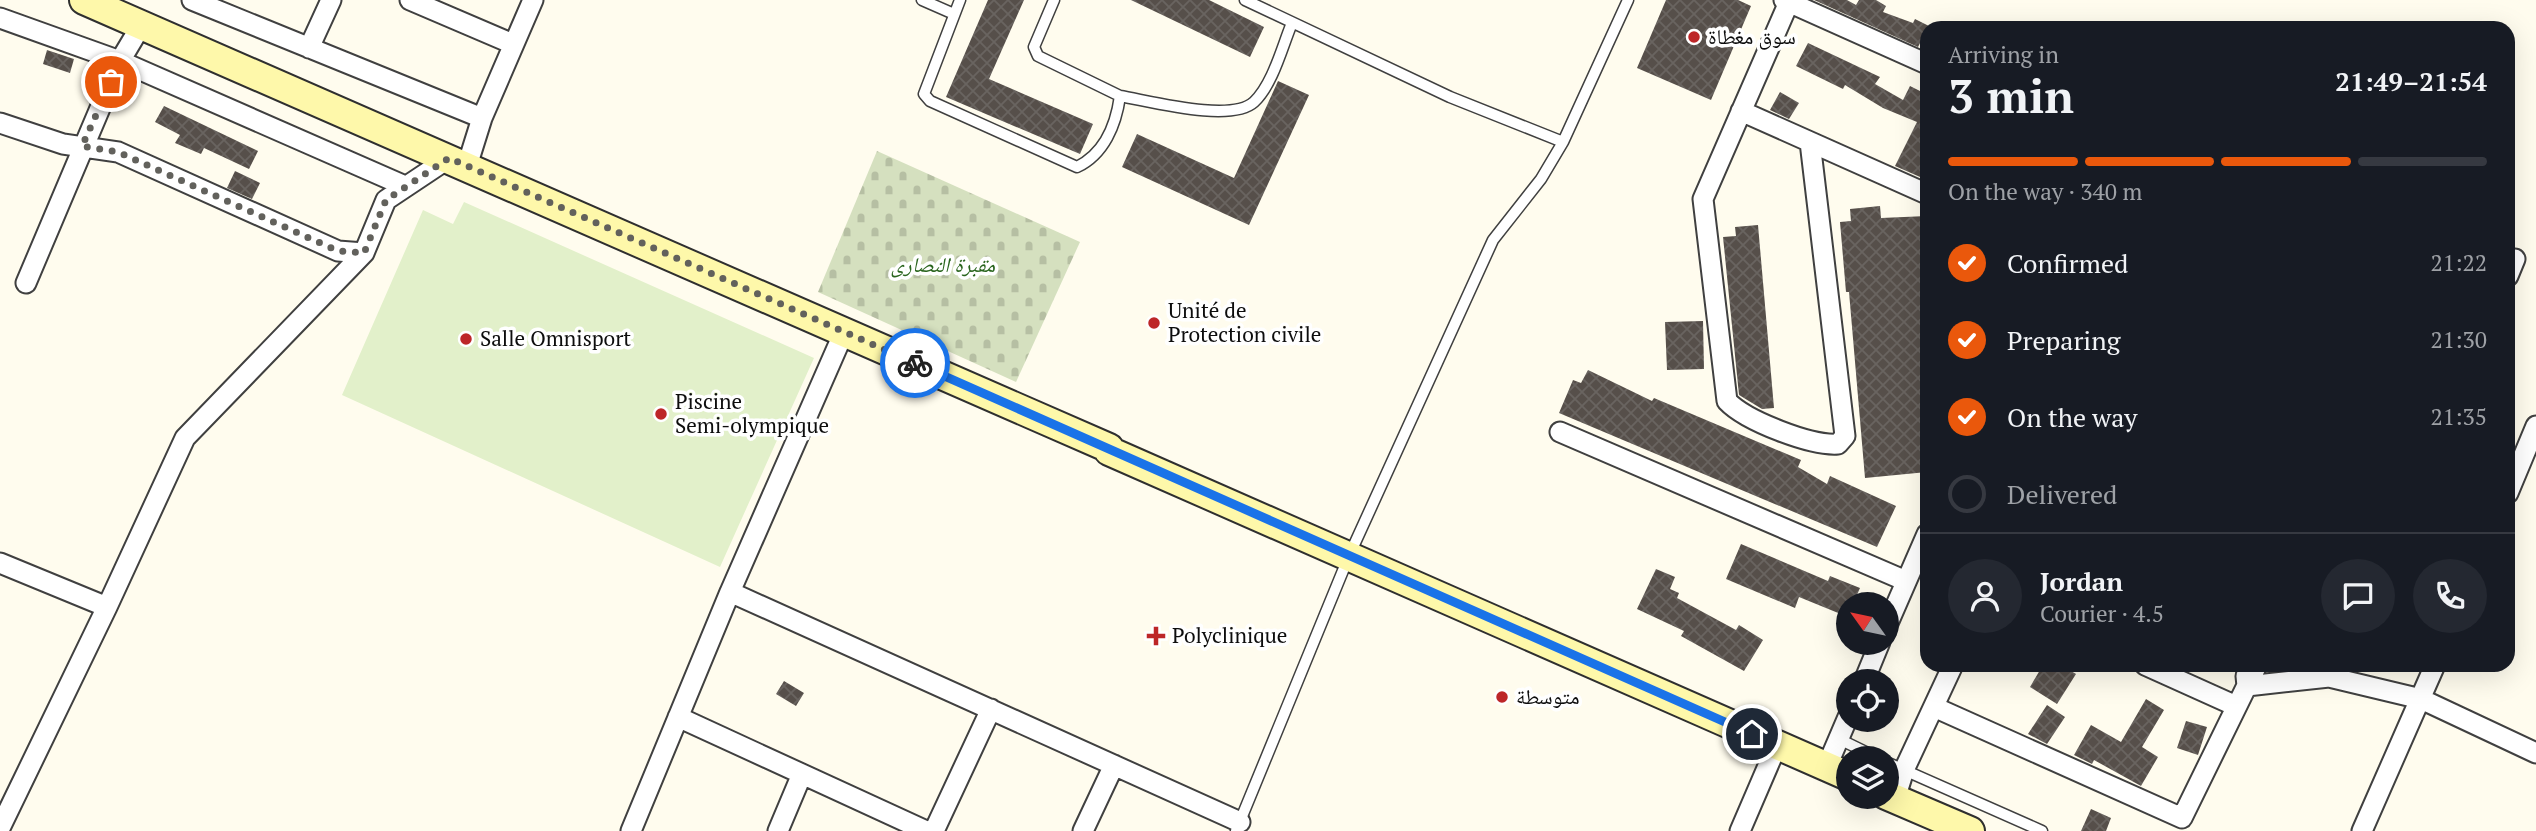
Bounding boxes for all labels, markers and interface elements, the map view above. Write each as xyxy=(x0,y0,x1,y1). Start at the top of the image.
place label: سوق مغطاة xyxy=(1708,22,1796,50)
marker: سوق مغطاة xyxy=(1686,29,1702,45)
text: Arriving in xyxy=(1948,39,2059,70)
pin xyxy=(81,52,141,112)
icon: bag xyxy=(92,63,130,101)
text: 21:49–21:54 xyxy=(2335,64,2487,98)
text: 3 min xyxy=(1948,65,2074,126)
text: On the way · 340 m xyxy=(1948,176,2142,207)
icon: check xyxy=(1948,244,1986,282)
text: Confirmed xyxy=(2007,246,2128,280)
text: 21:22 xyxy=(2430,247,2487,278)
park label: مقبرة النصارى xyxy=(891,250,996,278)
place label: Unité de Protection civile xyxy=(1168,296,1321,348)
marker: Unité de Protection civile xyxy=(1146,315,1162,331)
icon: check xyxy=(1948,321,1986,359)
text: Preparing xyxy=(2007,323,2120,357)
place label: Salle Omnisport xyxy=(480,324,631,352)
text: 21:30 xyxy=(2430,324,2487,355)
courier xyxy=(880,328,950,398)
marker: Salle Omnisport xyxy=(458,331,474,347)
icon: bike xyxy=(896,344,934,382)
place label: Piscine Semi-olympique xyxy=(675,387,829,439)
icon: check xyxy=(1948,398,1986,436)
text: On the way xyxy=(2007,400,2138,434)
text: 21:35 xyxy=(2430,401,2487,432)
marker: Piscine Semi-olympique xyxy=(653,406,669,422)
text: Delivered xyxy=(2007,477,2117,511)
button: person xyxy=(1948,559,2022,633)
button: chat xyxy=(2321,559,2395,633)
button: phone xyxy=(2413,559,2487,633)
text: Jordan xyxy=(2040,564,2123,598)
north arrow xyxy=(1836,592,1899,654)
map controls xyxy=(1836,592,1899,809)
text: Courier · 4.5 xyxy=(2040,598,2164,629)
place label: Polyclinique xyxy=(1172,621,1287,649)
marker: Polyclinique xyxy=(1146,626,1166,646)
button: locate xyxy=(1836,669,1899,732)
place label: متوسطة xyxy=(1516,682,1579,710)
marker: متوسطة xyxy=(1494,689,1510,705)
pin xyxy=(1722,704,1782,764)
icon: home xyxy=(1733,715,1771,753)
button: layers xyxy=(1836,746,1899,809)

